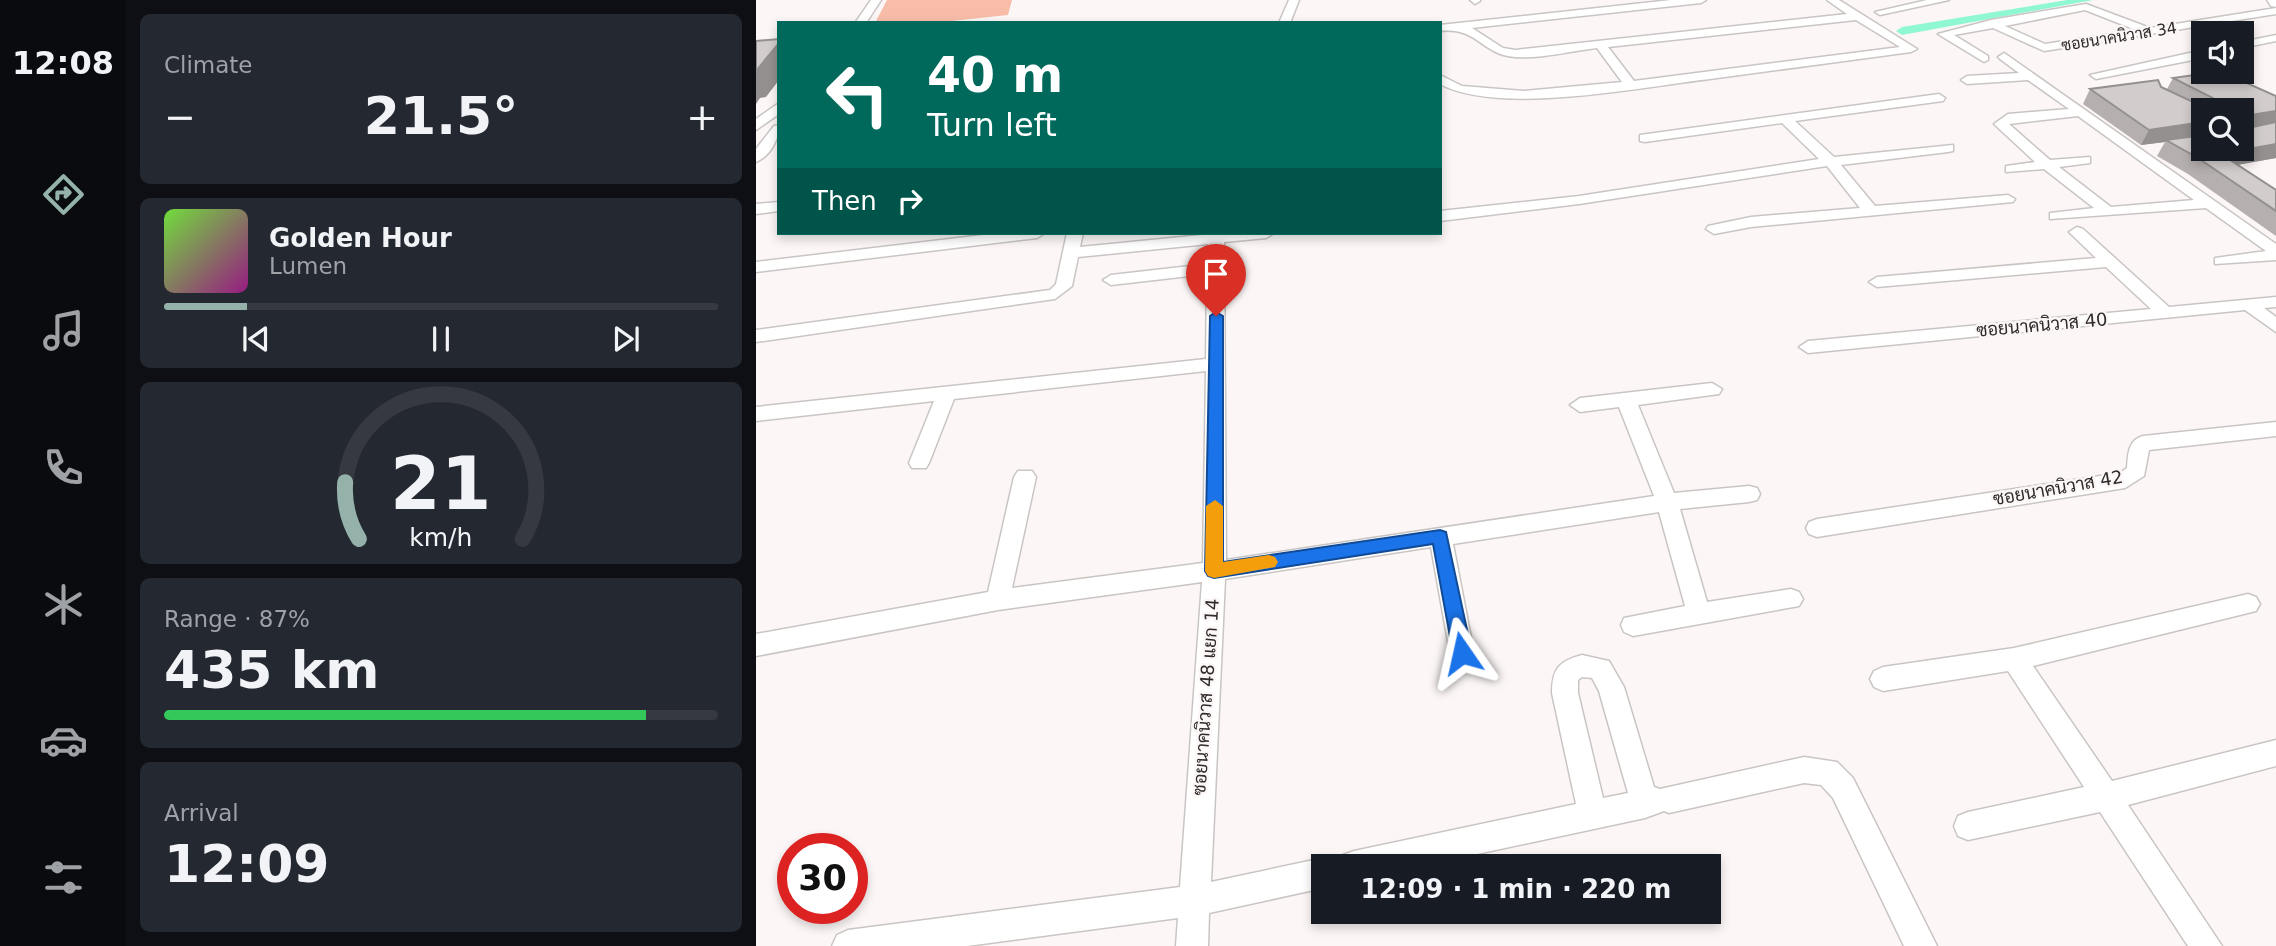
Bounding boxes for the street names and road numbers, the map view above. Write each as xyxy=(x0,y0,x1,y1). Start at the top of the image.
street label: ซอยนาคนิวาส 34 xyxy=(2060,18,2178,55)
street label: ซอยนาคนิวาส 40 xyxy=(1976,308,2108,341)
street label: ซอยนาคนิวาส 42 xyxy=(1991,466,2124,509)
street label: ซอยนาคนิวาส 48 แยก 14 xyxy=(1188,598,1223,796)

